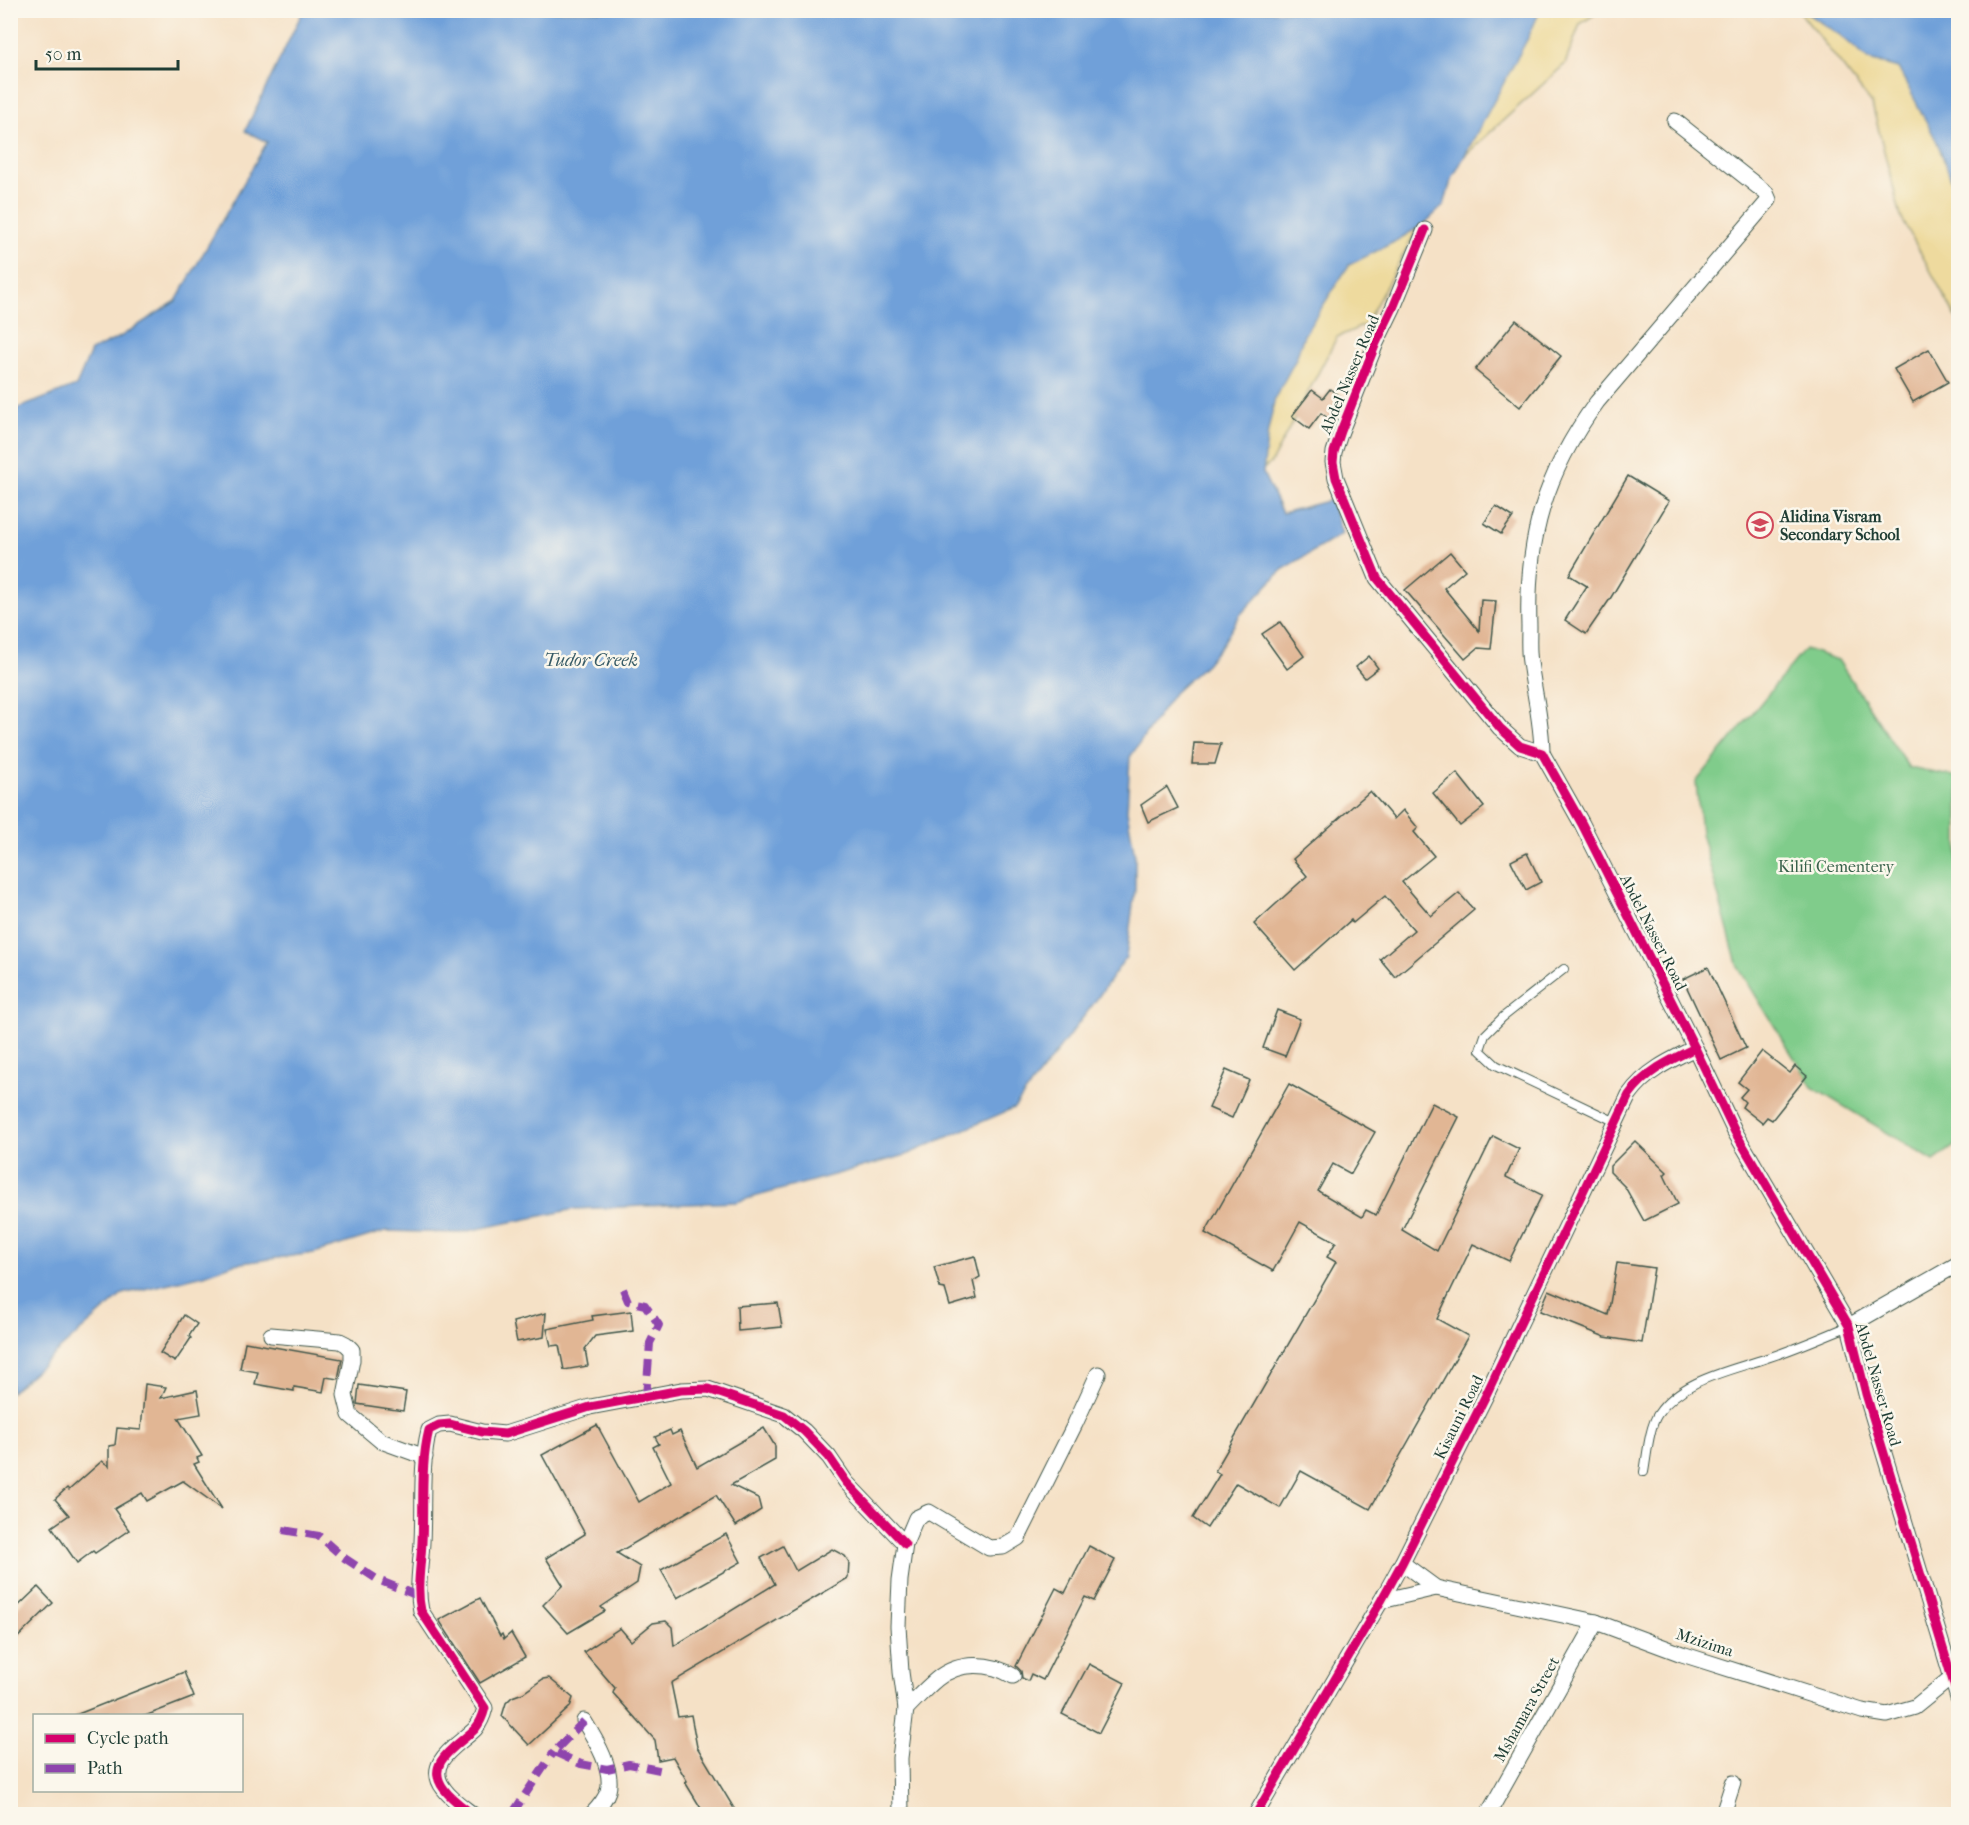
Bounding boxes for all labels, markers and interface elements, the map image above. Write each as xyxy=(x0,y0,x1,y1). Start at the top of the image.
scale bar xyxy=(36,33,178,71)
text: 50 m xyxy=(45,44,82,65)
street label: Abdel Nasser Road xyxy=(1315,311,1383,438)
place label: Alidina Visram Secondary School xyxy=(1779,507,1901,545)
school or university icon: Alidina Visram Secondary School xyxy=(1745,510,1775,540)
water label: Tudor Creek xyxy=(544,650,638,671)
park label: Kilifi Cementery xyxy=(1778,857,1894,876)
street label: Abdel Nasser Road xyxy=(1616,870,1691,994)
street label: Abdel Nasser Road xyxy=(1851,1319,1905,1449)
street label: Kisauni Road xyxy=(1430,1372,1487,1463)
street label: Mzizima xyxy=(1674,1624,1736,1661)
street label: Mshamara Street xyxy=(1490,1653,1563,1765)
legend xyxy=(33,1714,243,1792)
text: Cycle path xyxy=(87,1728,168,1749)
text: Path xyxy=(87,1758,123,1779)

